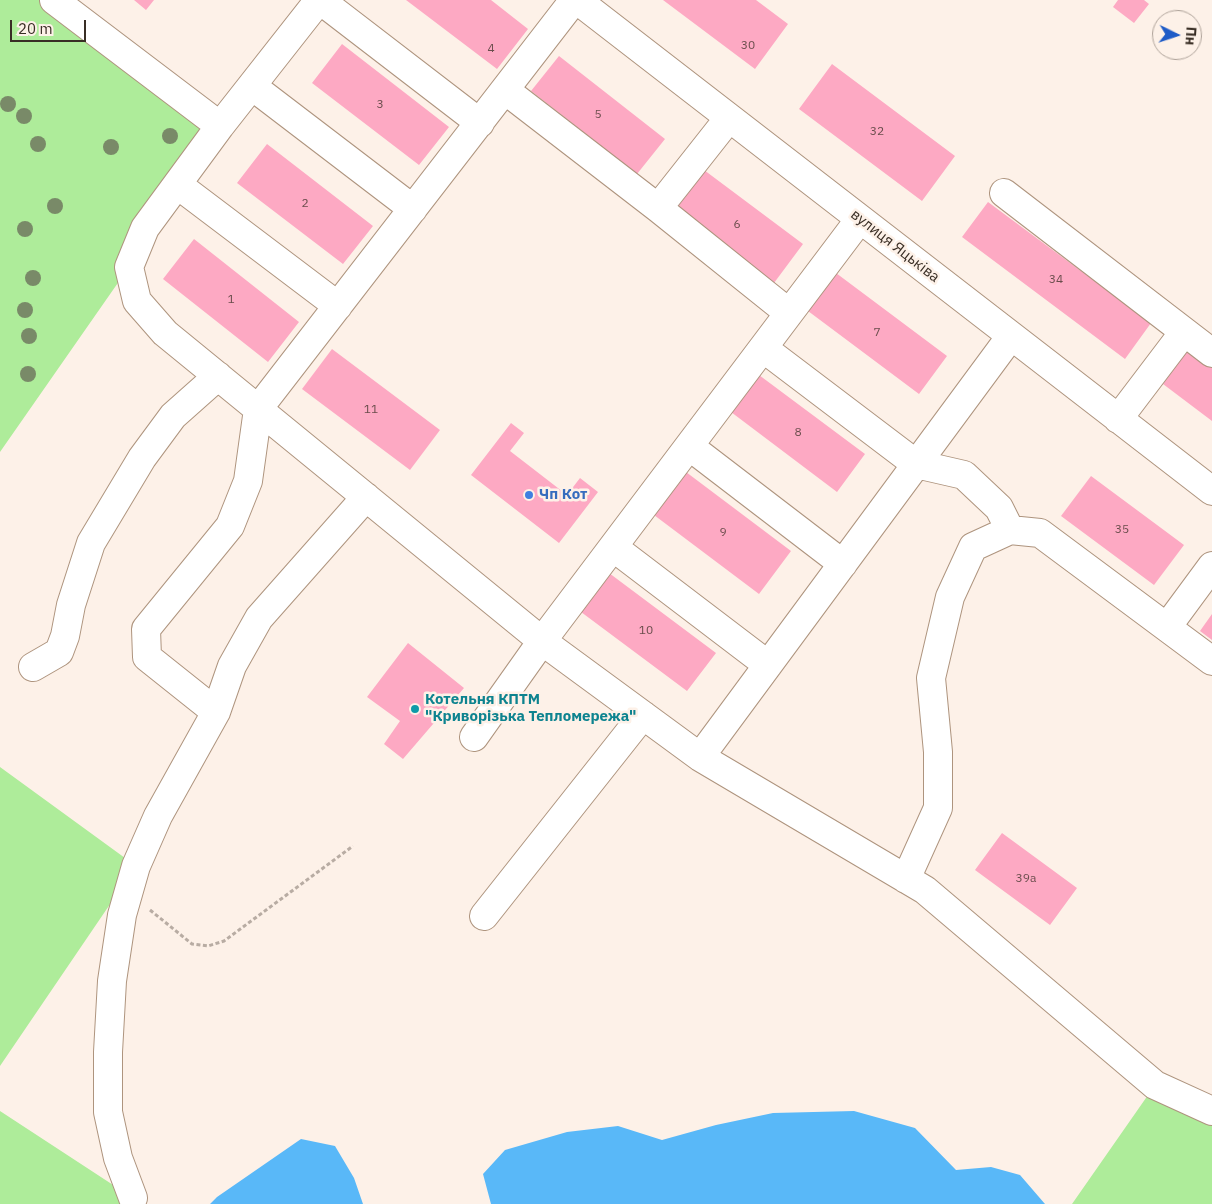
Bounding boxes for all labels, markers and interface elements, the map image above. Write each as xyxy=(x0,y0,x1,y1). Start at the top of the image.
scale bar xyxy=(12,10,89,42)
north arrow xyxy=(1152,10,1202,60)
text: 20 m xyxy=(18,19,53,38)
text: Пн xyxy=(1181,26,1201,46)
house number: 30 xyxy=(741,39,755,53)
house number: 4 xyxy=(487,42,495,56)
house number: 3 xyxy=(376,98,384,112)
house number: 5 xyxy=(594,108,602,122)
house number: 32 xyxy=(870,125,884,139)
house number: 2 xyxy=(301,197,309,211)
street label: вулиця Яцьківа xyxy=(847,206,943,286)
house number: 6 xyxy=(733,218,741,232)
house number: 34 xyxy=(1049,273,1063,287)
house number: 1 xyxy=(227,293,235,307)
house number: 7 xyxy=(873,326,881,340)
house number: 11 xyxy=(364,403,378,417)
house number: 8 xyxy=(794,426,802,440)
place label: Чп Кот xyxy=(539,486,587,504)
marker: Чп Кот xyxy=(523,489,535,501)
house number: 35 xyxy=(1115,523,1129,537)
house number: 9 xyxy=(719,526,727,540)
house number: 10 xyxy=(639,624,653,638)
place label: Котельня КПТМ "Криворізька Тепломережа" xyxy=(425,691,636,726)
marker: Котельня КПТМ "Криворізька Тепломережа" xyxy=(409,703,421,715)
house number: 39а xyxy=(1016,872,1036,886)

